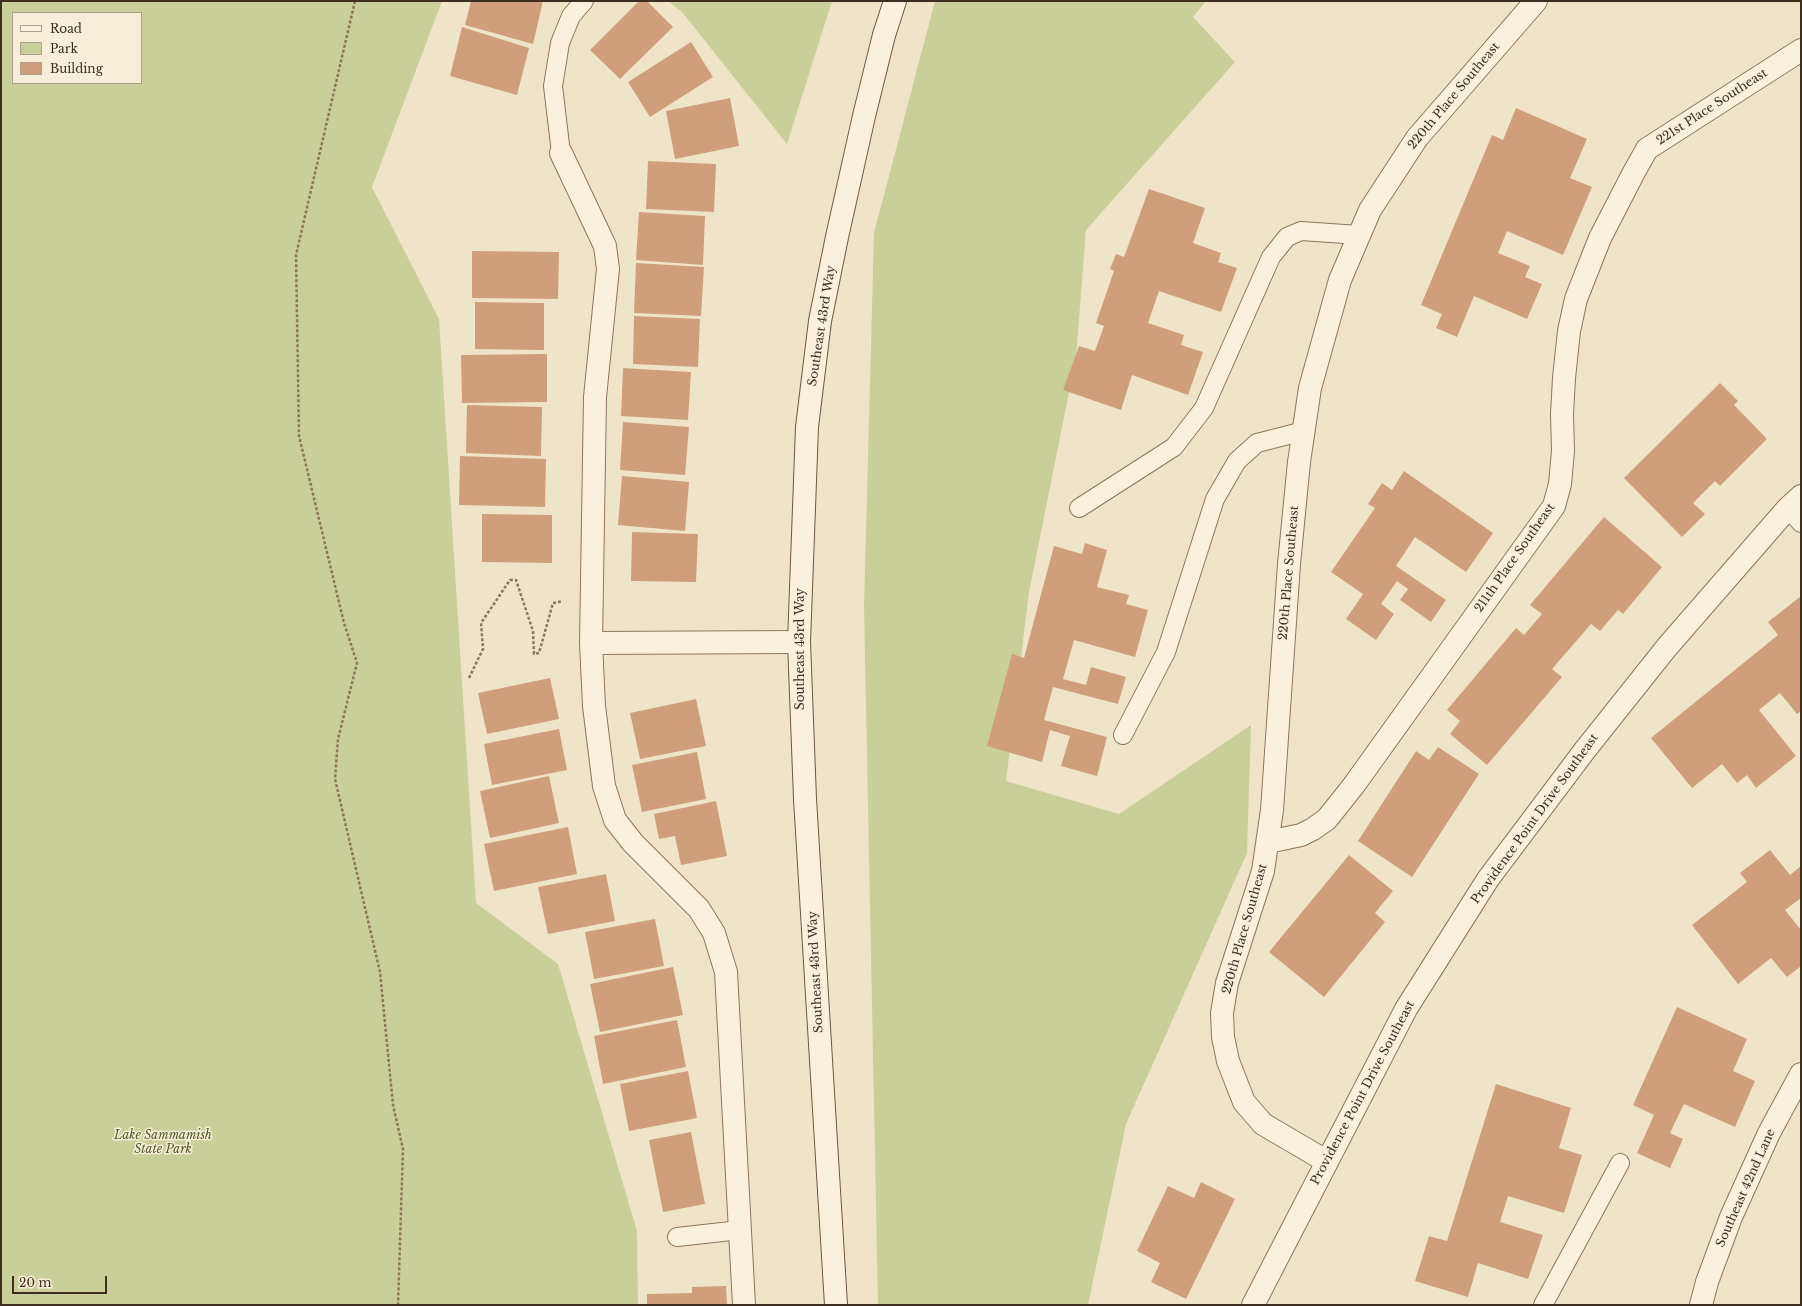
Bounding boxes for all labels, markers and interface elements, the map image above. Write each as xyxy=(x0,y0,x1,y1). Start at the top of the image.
legend xyxy=(12,12,142,84)
text: Road xyxy=(50,21,82,36)
street label: 220th Place Southeast xyxy=(1405,40,1503,152)
text: Park xyxy=(50,41,78,56)
text: Building xyxy=(50,61,103,76)
street label: 221st Place Southeast xyxy=(1654,66,1770,148)
street label: Southeast 43rd Way xyxy=(805,265,839,387)
street label: 211th Place Southeast xyxy=(1472,501,1558,615)
street label: 220th Place Southeast xyxy=(1276,505,1302,641)
street label: Southeast 43rd Way xyxy=(794,588,808,710)
street label: Providence Point Drive Southeast xyxy=(1468,731,1602,907)
street label: 220th Place Southeast xyxy=(1219,862,1271,996)
street label: Southeast 43rd Way xyxy=(806,911,826,1033)
street label: Providence Point Drive Southeast xyxy=(1308,998,1418,1188)
street label: Southeast 42nd Lane xyxy=(1713,1127,1779,1249)
park label: Lake Sammamish State Park xyxy=(114,1129,212,1157)
scale bar xyxy=(14,1268,109,1294)
text: 20 m xyxy=(19,1275,51,1290)

